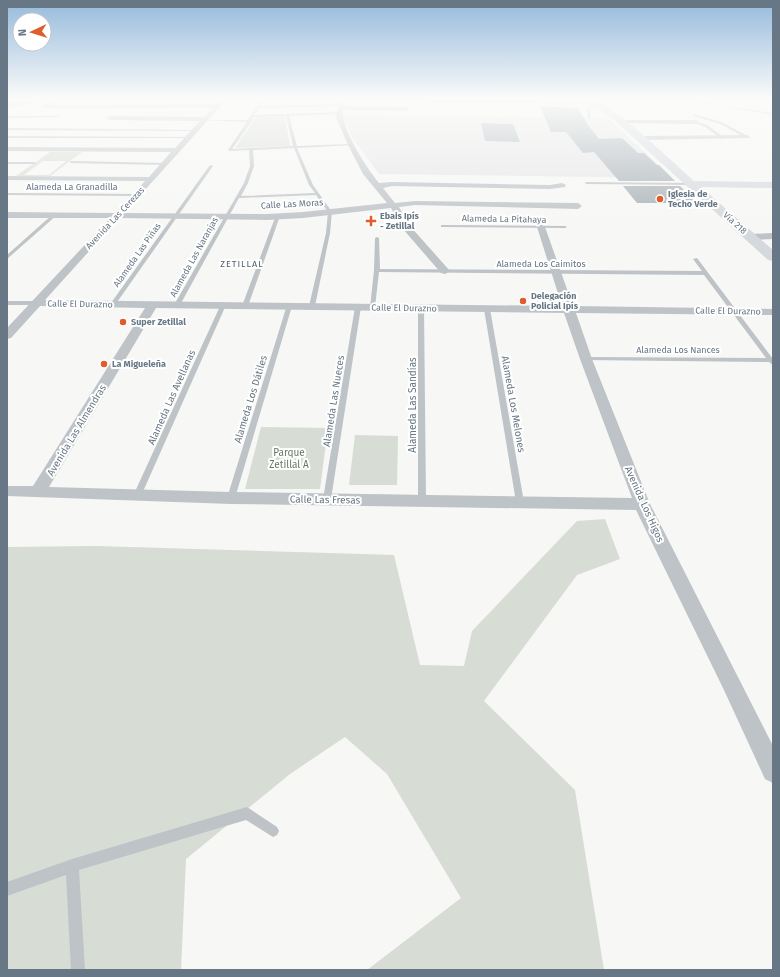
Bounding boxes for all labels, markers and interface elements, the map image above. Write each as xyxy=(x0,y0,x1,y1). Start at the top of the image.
north arrow xyxy=(12,12,52,52)
text: N xyxy=(16,29,29,37)
street label: Alameda La Granadilla xyxy=(26,182,118,192)
street label: Avenida Las Cerezas xyxy=(84,185,146,251)
place label: Iglesia de Techo Verde xyxy=(668,189,718,209)
marker: Iglesia de Techo Verde xyxy=(655,194,665,204)
street label: Calle Las Moras xyxy=(261,197,323,211)
street label: Vía 218 xyxy=(721,210,749,236)
place label: Ebais Ipís - Zetillal xyxy=(380,211,420,231)
street label: Alameda La Pitahaya xyxy=(462,213,547,225)
street label: Alameda Las Naranjas xyxy=(168,215,220,299)
marker: Ebais Ipís - Zetillal xyxy=(365,215,377,227)
street label: Alameda Las Piñas xyxy=(111,221,163,289)
district label: ZETILLAL xyxy=(220,259,264,269)
street label: Alameda Los Caimitos xyxy=(496,259,586,269)
place label: Delegación Policial Ipís xyxy=(531,291,579,311)
marker: Delegación Policial Ipís xyxy=(518,296,528,306)
street label: Calle El Durazno xyxy=(47,298,113,310)
street label: Calle El Durazno xyxy=(371,302,437,314)
street label: Calle El Durazno xyxy=(695,305,761,317)
marker: Super Zetillal xyxy=(118,317,128,327)
place label: Super Zetillal xyxy=(131,317,186,327)
street label: Alameda Los Nances xyxy=(636,345,720,355)
street label: Alameda Las Avellanas xyxy=(146,348,198,447)
street label: Alameda Los Dátiles xyxy=(232,354,270,445)
street label: Alameda Las Nueces xyxy=(321,354,347,448)
street label: Alameda Los Melones xyxy=(499,355,527,454)
street label: Alameda Las Sandías xyxy=(406,357,419,453)
marker: La Migueleña xyxy=(99,359,109,369)
place label: La Migueleña xyxy=(112,359,166,369)
street label: Avenida Las Almendras xyxy=(45,382,109,478)
park label: Parque Zetillal A xyxy=(269,447,309,471)
street label: Avenida Los Higos xyxy=(622,465,666,545)
street label: Calle Las Fresas xyxy=(290,493,361,507)

